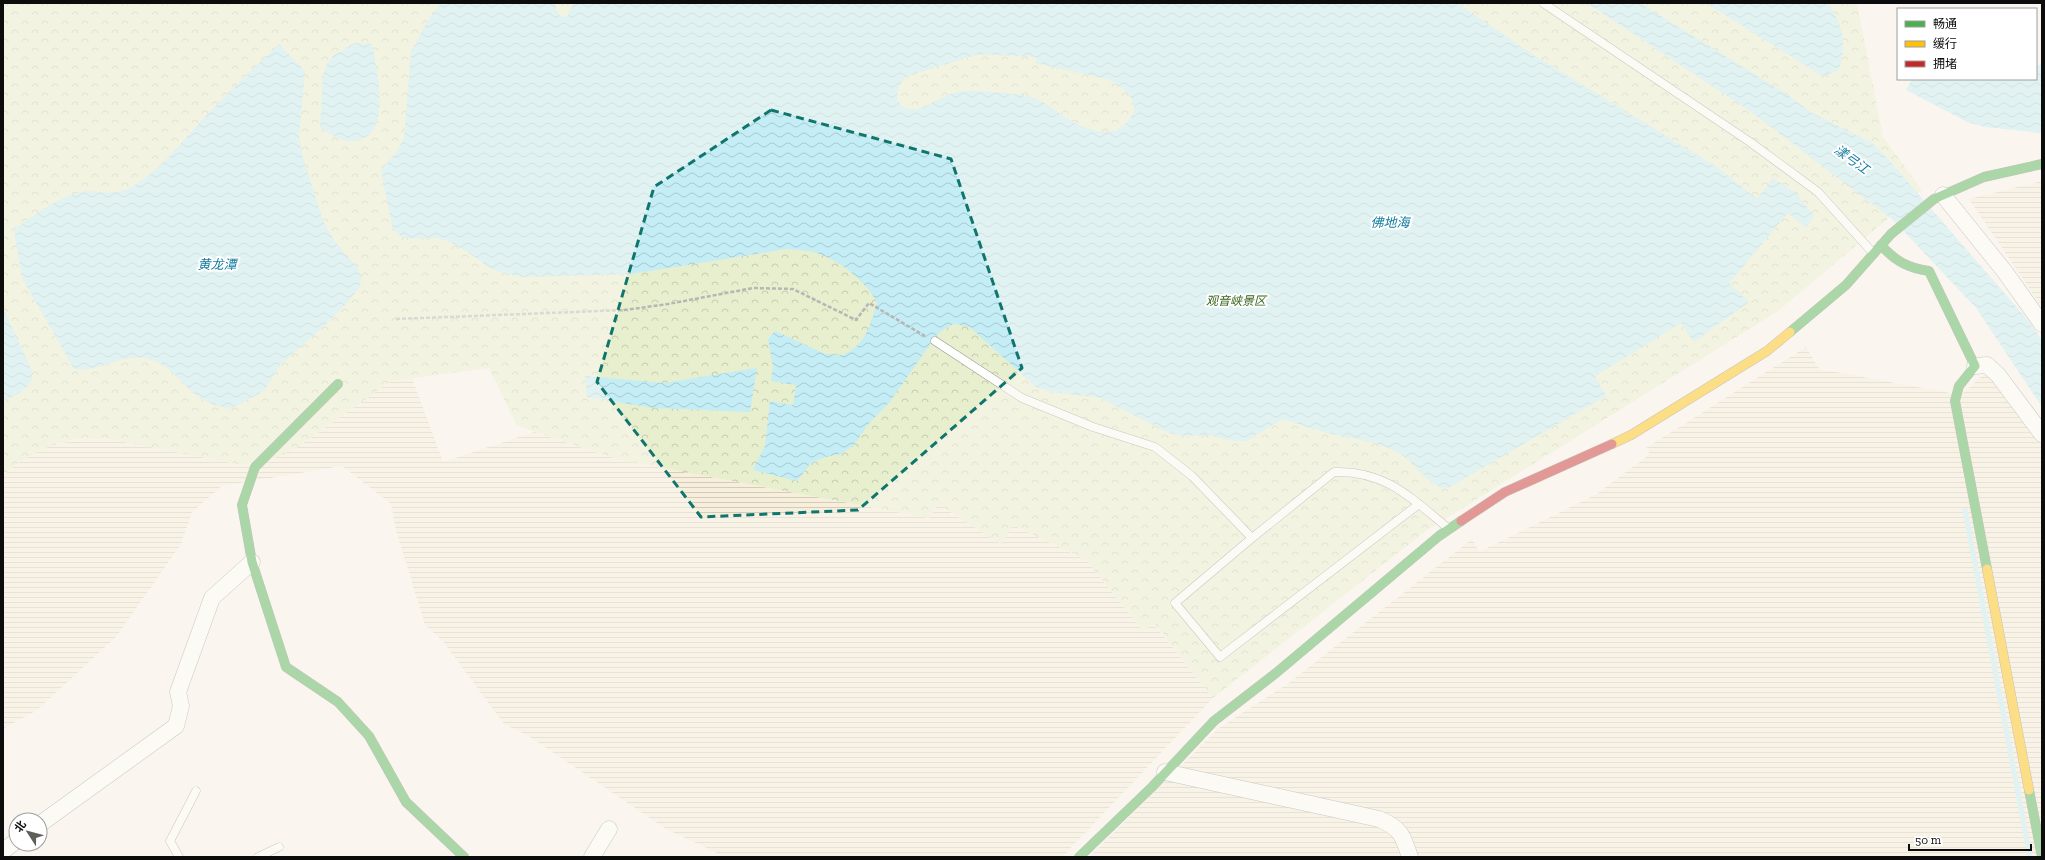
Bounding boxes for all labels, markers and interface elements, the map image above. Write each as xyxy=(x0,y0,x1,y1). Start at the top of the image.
legend xyxy=(1897,8,2037,80)
text: 畅通 xyxy=(1933,17,1957,31)
text: 缓行 xyxy=(1933,37,1957,51)
text: 拥堵 xyxy=(1933,57,1957,71)
water label: 漾弓江 xyxy=(1832,142,1874,178)
water label: 佛地海 xyxy=(1370,215,1411,230)
water label: 黄龙潭 xyxy=(197,257,238,272)
park label: 观音峡景区 xyxy=(1206,294,1268,308)
north arrow xyxy=(8,812,48,852)
text: 北 xyxy=(12,818,29,835)
scale bar xyxy=(1909,826,2031,852)
text: 50 m xyxy=(1915,833,1942,847)

